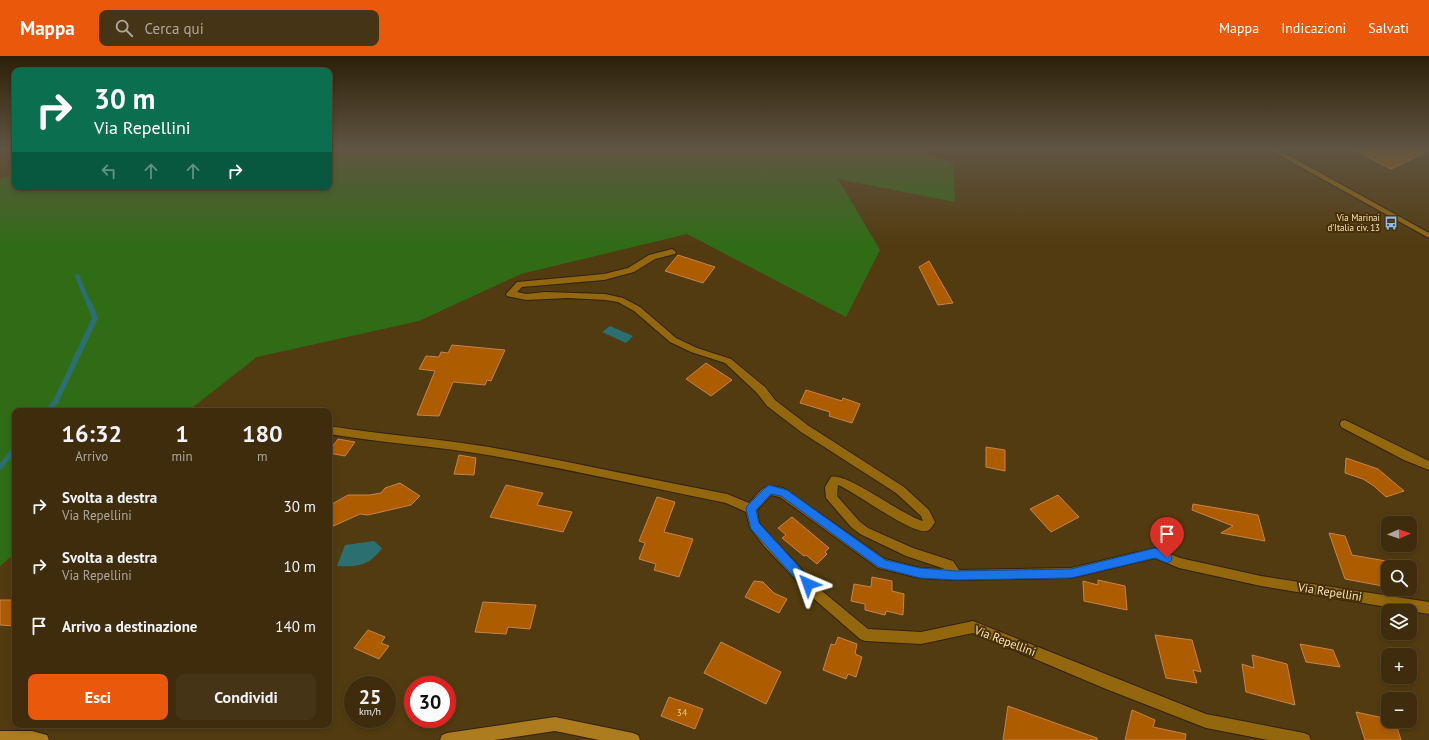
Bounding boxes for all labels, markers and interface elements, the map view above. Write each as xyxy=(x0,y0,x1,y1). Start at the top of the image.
search box xyxy=(99,10,379,46)
text: Mappa xyxy=(20,16,75,40)
icon: search xyxy=(113,17,135,39)
text: Cerca qui xyxy=(145,19,204,38)
text: Mappa xyxy=(1219,19,1259,37)
text: Indicazioni xyxy=(1281,19,1346,37)
text: Salvati xyxy=(1368,19,1409,37)
text: 30 m xyxy=(94,80,155,117)
icon: right xyxy=(28,84,80,136)
text: Via Repellini xyxy=(94,116,191,139)
icon: left xyxy=(98,160,120,182)
icon: ahead xyxy=(140,160,162,182)
icon: ahead xyxy=(182,160,204,182)
icon: right xyxy=(224,160,246,182)
place label: Via Marinai d'Italia civ. 13 xyxy=(1328,212,1380,233)
bus stop icon: Via Marinai d'Italia civ. 13 xyxy=(1383,215,1399,231)
text: 16:32 xyxy=(61,418,122,449)
text: 1 xyxy=(175,418,189,449)
text: 180 xyxy=(242,418,283,449)
text: Arrivo xyxy=(75,448,108,465)
text: min xyxy=(171,448,193,465)
text: m xyxy=(257,448,268,465)
text: Svolta a destra xyxy=(62,488,157,507)
icon: right xyxy=(28,495,50,517)
text: 30 m xyxy=(283,497,316,516)
text: Via Repellini xyxy=(62,507,132,524)
north arrow xyxy=(1381,516,1417,552)
map controls xyxy=(1381,516,1417,728)
pin xyxy=(1150,517,1184,558)
icon: arrive xyxy=(1156,523,1178,545)
text: Svolta a destra xyxy=(62,548,157,567)
icon: right xyxy=(28,555,50,577)
text: 10 m xyxy=(283,557,316,576)
button: search xyxy=(1381,560,1417,596)
position arrow xyxy=(787,563,829,605)
text: Via Repellini xyxy=(62,567,132,584)
street label: Via Repellini xyxy=(1296,579,1363,604)
button: layers xyxy=(1381,604,1417,640)
icon: arrive xyxy=(28,615,50,637)
text: Arrivo a destinazione xyxy=(62,617,197,636)
text: 140 m xyxy=(275,617,316,636)
street label: Via Repellini xyxy=(971,622,1038,659)
button: + xyxy=(1381,648,1417,684)
button: Esci xyxy=(28,674,168,720)
button: Condividi xyxy=(176,674,316,720)
speed limit sign: 30 xyxy=(404,676,456,728)
text: 25 xyxy=(359,684,381,710)
button: − xyxy=(1381,692,1417,728)
text: km/h xyxy=(359,705,381,718)
house number: 34 xyxy=(677,706,688,719)

